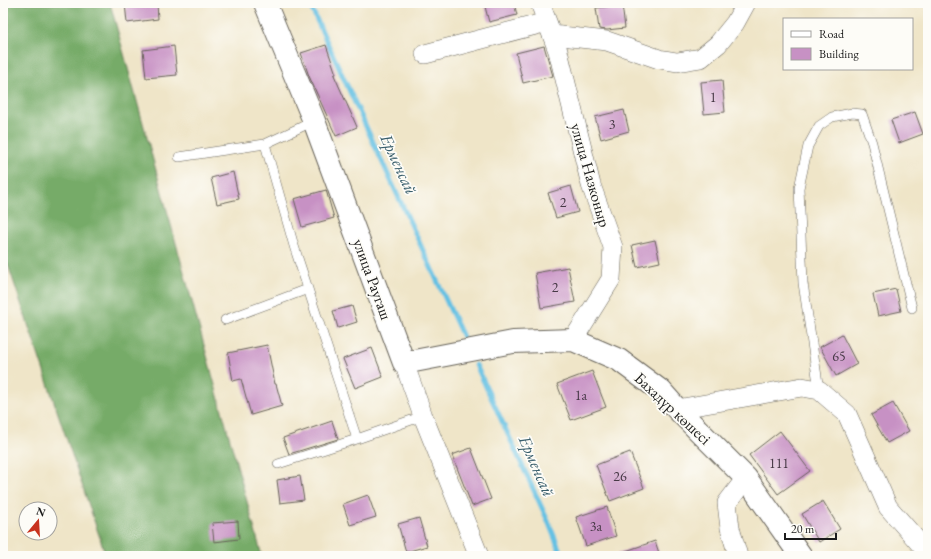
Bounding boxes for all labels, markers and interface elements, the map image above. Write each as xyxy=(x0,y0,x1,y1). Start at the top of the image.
legend xyxy=(783,18,913,70)
text: Road xyxy=(819,26,845,42)
text: Building xyxy=(819,46,860,62)
house number: 1 xyxy=(710,88,716,106)
house number: 3 xyxy=(609,115,616,133)
street label: улица Назконыр xyxy=(566,121,615,230)
water label: Ерменсай xyxy=(375,129,423,198)
house number: 2 xyxy=(560,193,567,211)
street label: улица Раугаш xyxy=(348,236,397,323)
house number: 2 xyxy=(552,278,559,296)
house number: 65 xyxy=(832,347,846,365)
street label: Бахадүр көшесі xyxy=(630,367,715,449)
house number: 1а xyxy=(575,386,588,404)
water label: Ерменсай xyxy=(513,431,560,500)
house number: 111 xyxy=(769,454,789,472)
house number: 26 xyxy=(613,467,627,485)
north arrow xyxy=(18,501,58,541)
text: N xyxy=(35,503,48,520)
scale bar xyxy=(785,515,836,541)
house number: 3а xyxy=(590,517,603,535)
text: 20 m xyxy=(791,521,815,537)

